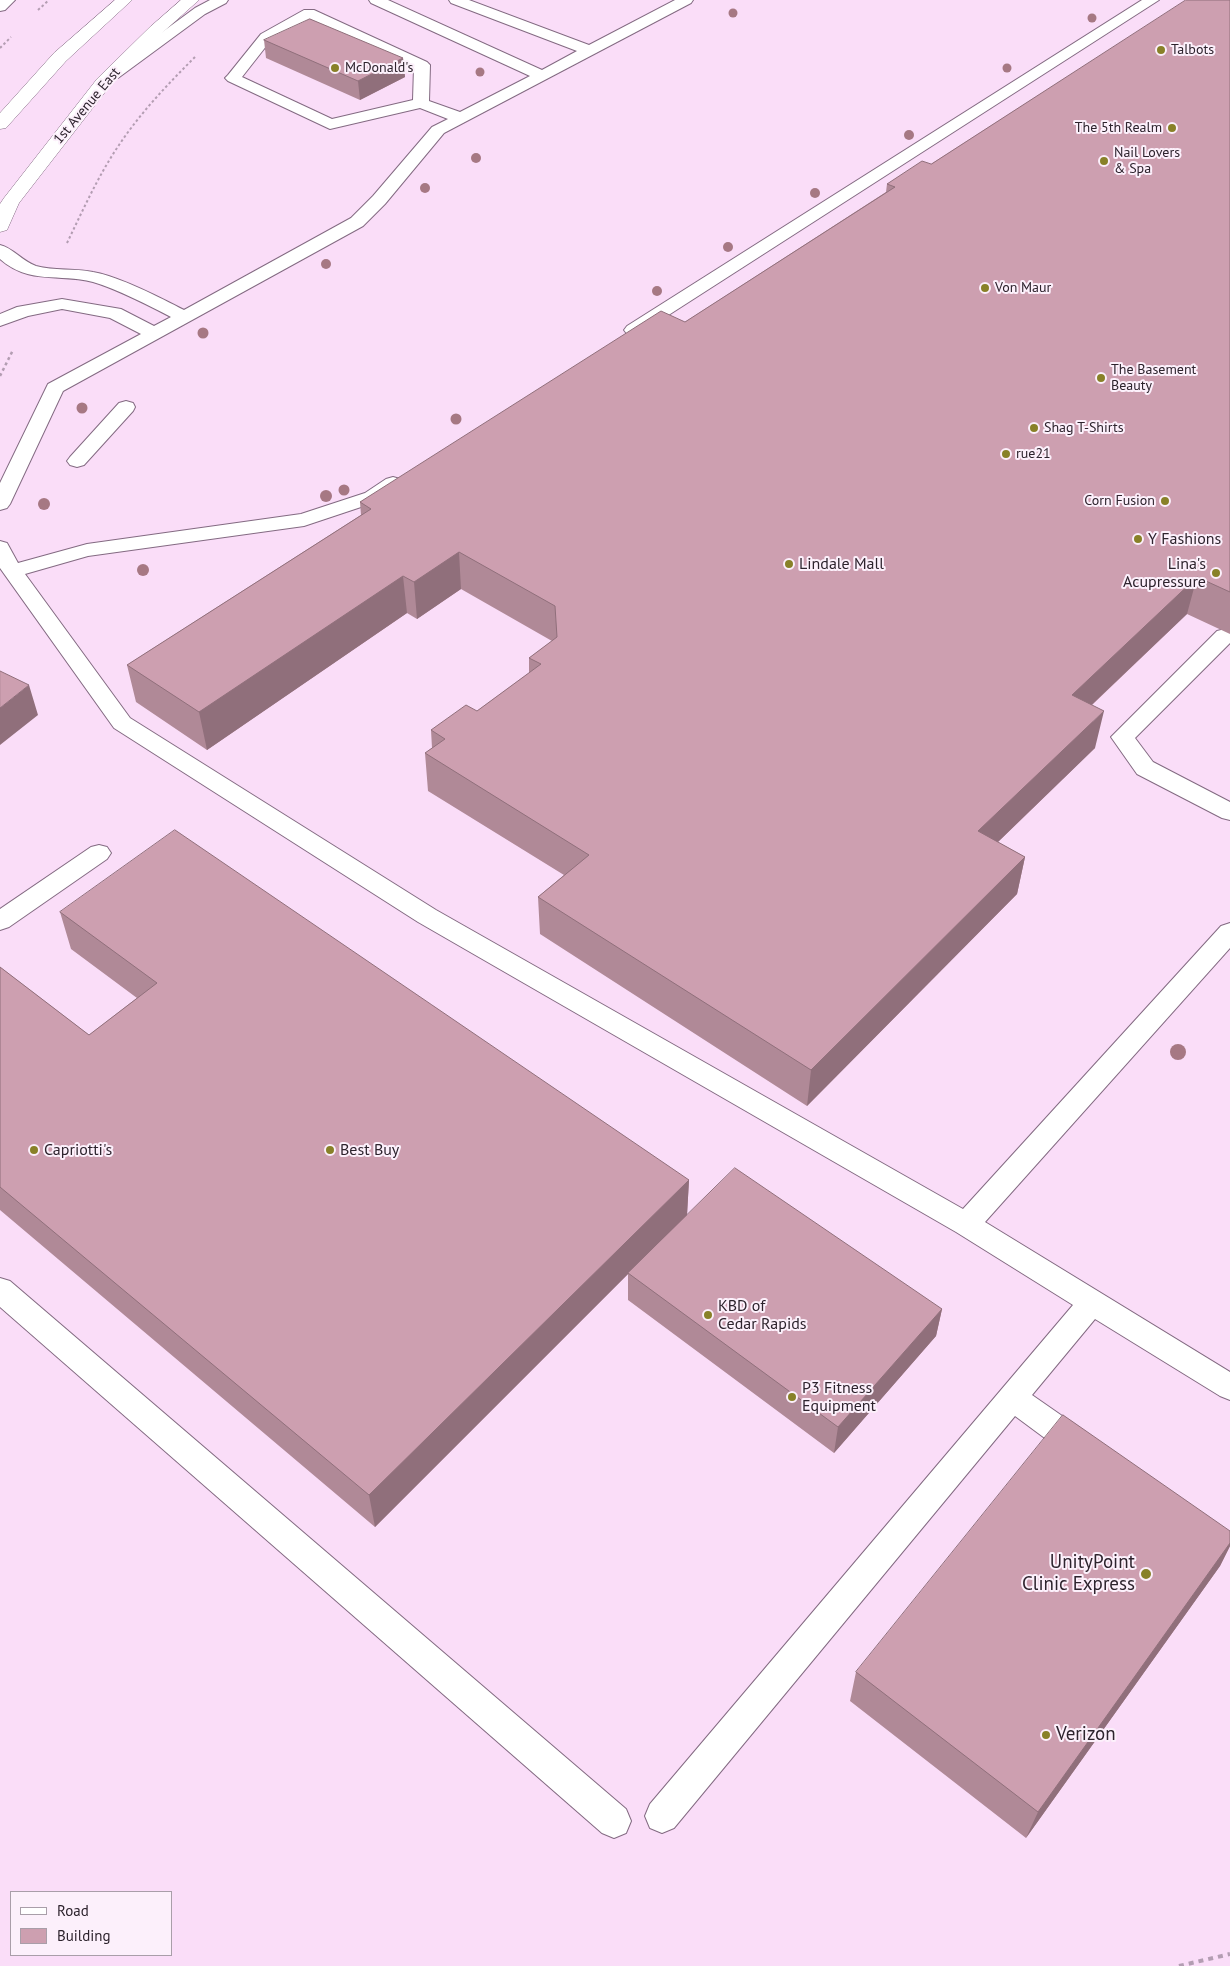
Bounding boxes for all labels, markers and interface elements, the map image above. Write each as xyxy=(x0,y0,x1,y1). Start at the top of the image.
place label: Talbots xyxy=(1171,42,1214,58)
marker: Talbots xyxy=(1155,44,1167,56)
place label: McDonald's xyxy=(345,60,413,76)
marker: McDonald's xyxy=(329,62,341,74)
street label: 1st Avenue East xyxy=(50,64,124,148)
place label: The 5th Realm xyxy=(1075,120,1162,136)
marker: The 5th Realm xyxy=(1166,122,1178,134)
place label: Nail Lovers & Spa xyxy=(1114,145,1180,178)
marker: Nail Lovers & Spa xyxy=(1098,155,1110,167)
place label: Von Maur xyxy=(995,280,1051,296)
marker: Von Maur xyxy=(979,282,991,294)
place label: The Basement Beauty xyxy=(1111,362,1196,394)
marker: The Basement Beauty xyxy=(1095,372,1107,384)
place label: Shag T-Shirts xyxy=(1044,420,1124,436)
marker: Shag T-Shirts xyxy=(1028,422,1040,434)
place label: rue21 xyxy=(1016,446,1051,462)
marker: rue21 xyxy=(1000,448,1012,460)
place label: Corn Fusion xyxy=(1084,493,1155,509)
marker: Corn Fusion xyxy=(1159,495,1171,507)
place label: Y Fashions xyxy=(1148,529,1221,549)
marker: Y Fashions xyxy=(1132,533,1144,545)
place label: Lindale Mall xyxy=(799,554,884,574)
place label: Lina's Acupressure xyxy=(1123,554,1206,592)
marker: Lindale Mall xyxy=(783,558,795,570)
marker: Lina's Acupressure xyxy=(1210,567,1222,579)
place label: Capriotti's xyxy=(44,1140,112,1160)
place label: Best Buy xyxy=(340,1140,399,1160)
marker: Capriotti's xyxy=(28,1144,40,1156)
marker: Best Buy xyxy=(324,1144,336,1156)
place label: KBD of Cedar Rapids xyxy=(718,1296,807,1334)
marker: KBD of Cedar Rapids xyxy=(702,1309,714,1321)
place label: P3 Fitness Equipment xyxy=(802,1378,876,1416)
marker: P3 Fitness Equipment xyxy=(786,1391,798,1403)
place label: UnityPoint Clinic Express xyxy=(1022,1552,1135,1596)
marker: UnityPoint Clinic Express xyxy=(1139,1567,1153,1581)
place label: Verizon xyxy=(1056,1724,1116,1746)
marker: Verizon xyxy=(1040,1729,1052,1741)
legend xyxy=(10,1891,172,1956)
text: Road xyxy=(57,1901,89,1920)
text: Building xyxy=(57,1926,111,1945)

